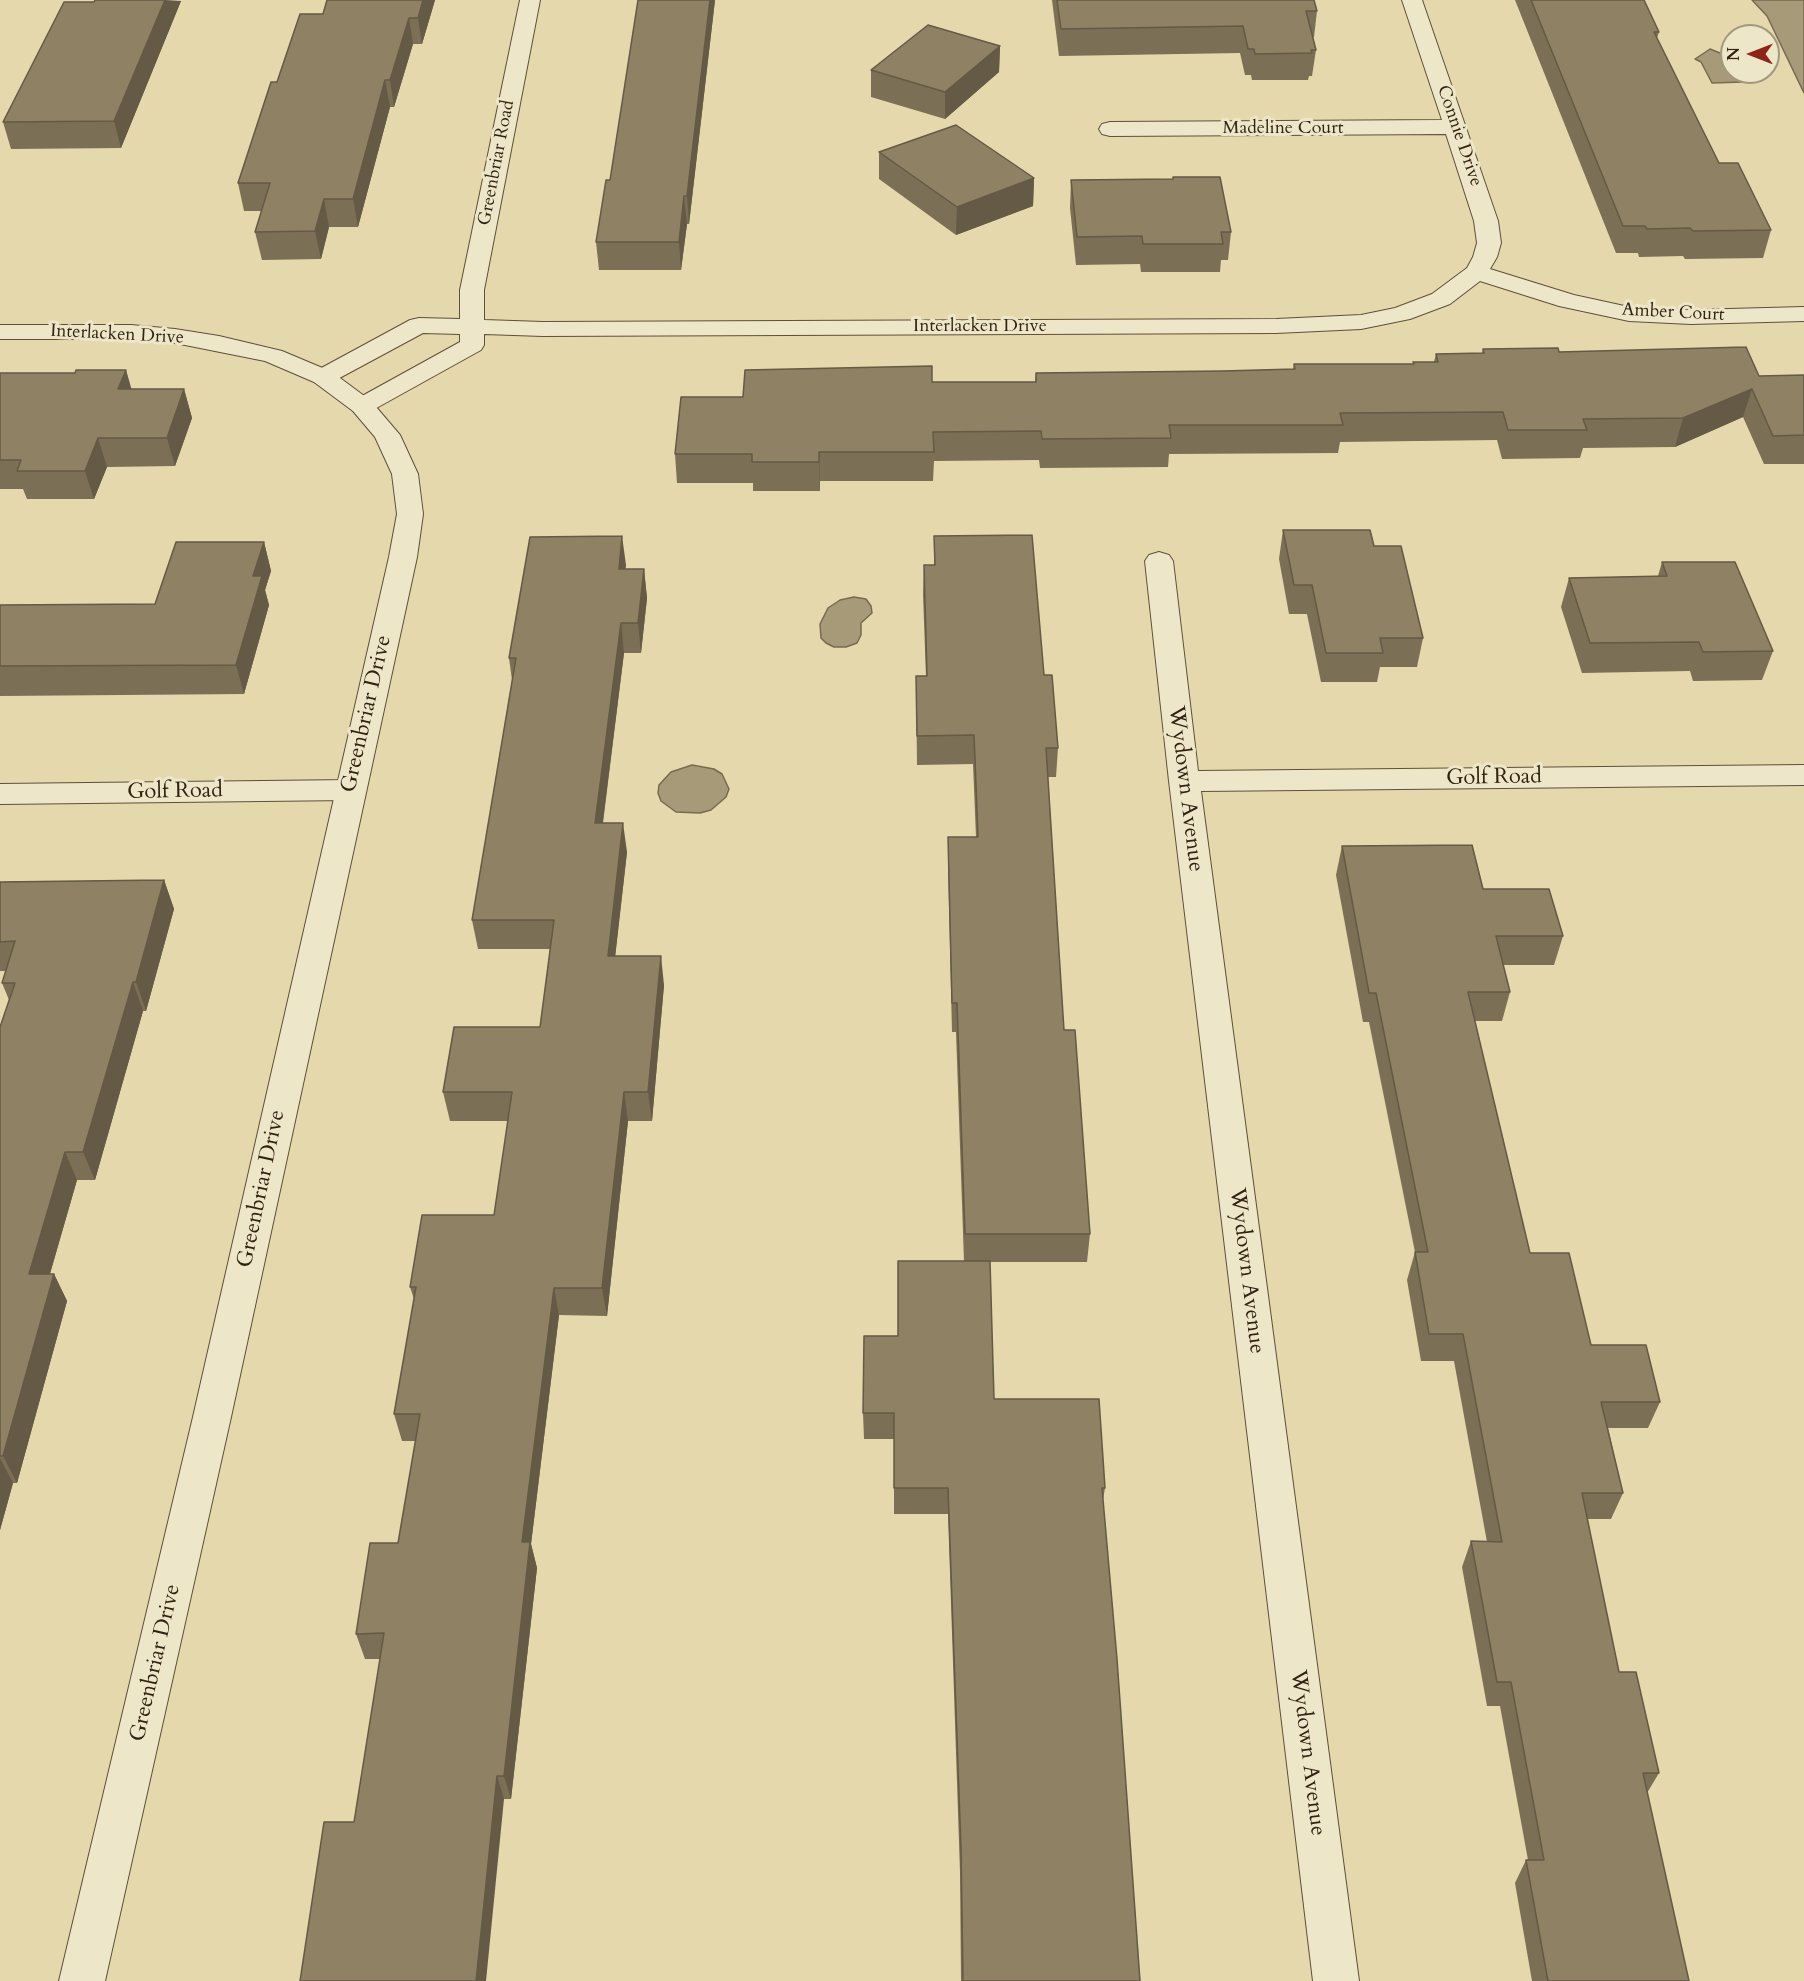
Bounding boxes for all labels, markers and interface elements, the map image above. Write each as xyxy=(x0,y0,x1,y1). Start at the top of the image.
north arrow xyxy=(1720,24,1780,84)
text: N xyxy=(1723,47,1745,61)
street label: Connie Drive xyxy=(1432,83,1486,189)
street label: Greenbriar Road xyxy=(474,98,520,228)
street label: Madeline Court xyxy=(1223,118,1343,140)
street label: Amber Court xyxy=(1621,300,1725,326)
street label: Interlacken Drive xyxy=(913,316,1047,338)
street label: Interlacken Drive xyxy=(50,321,184,349)
street label: Greenbriar Drive xyxy=(336,633,398,795)
street label: Wydown Avenue xyxy=(1162,705,1208,873)
street label: Golf Road xyxy=(1446,764,1542,792)
street label: Golf Road xyxy=(127,778,223,806)
street label: Greenbriar Drive xyxy=(232,1108,292,1270)
street label: Wydown Avenue xyxy=(1223,1187,1269,1355)
street label: Greenbriar Drive xyxy=(125,1582,187,1744)
street label: Wydown Avenue xyxy=(1284,1669,1330,1837)

